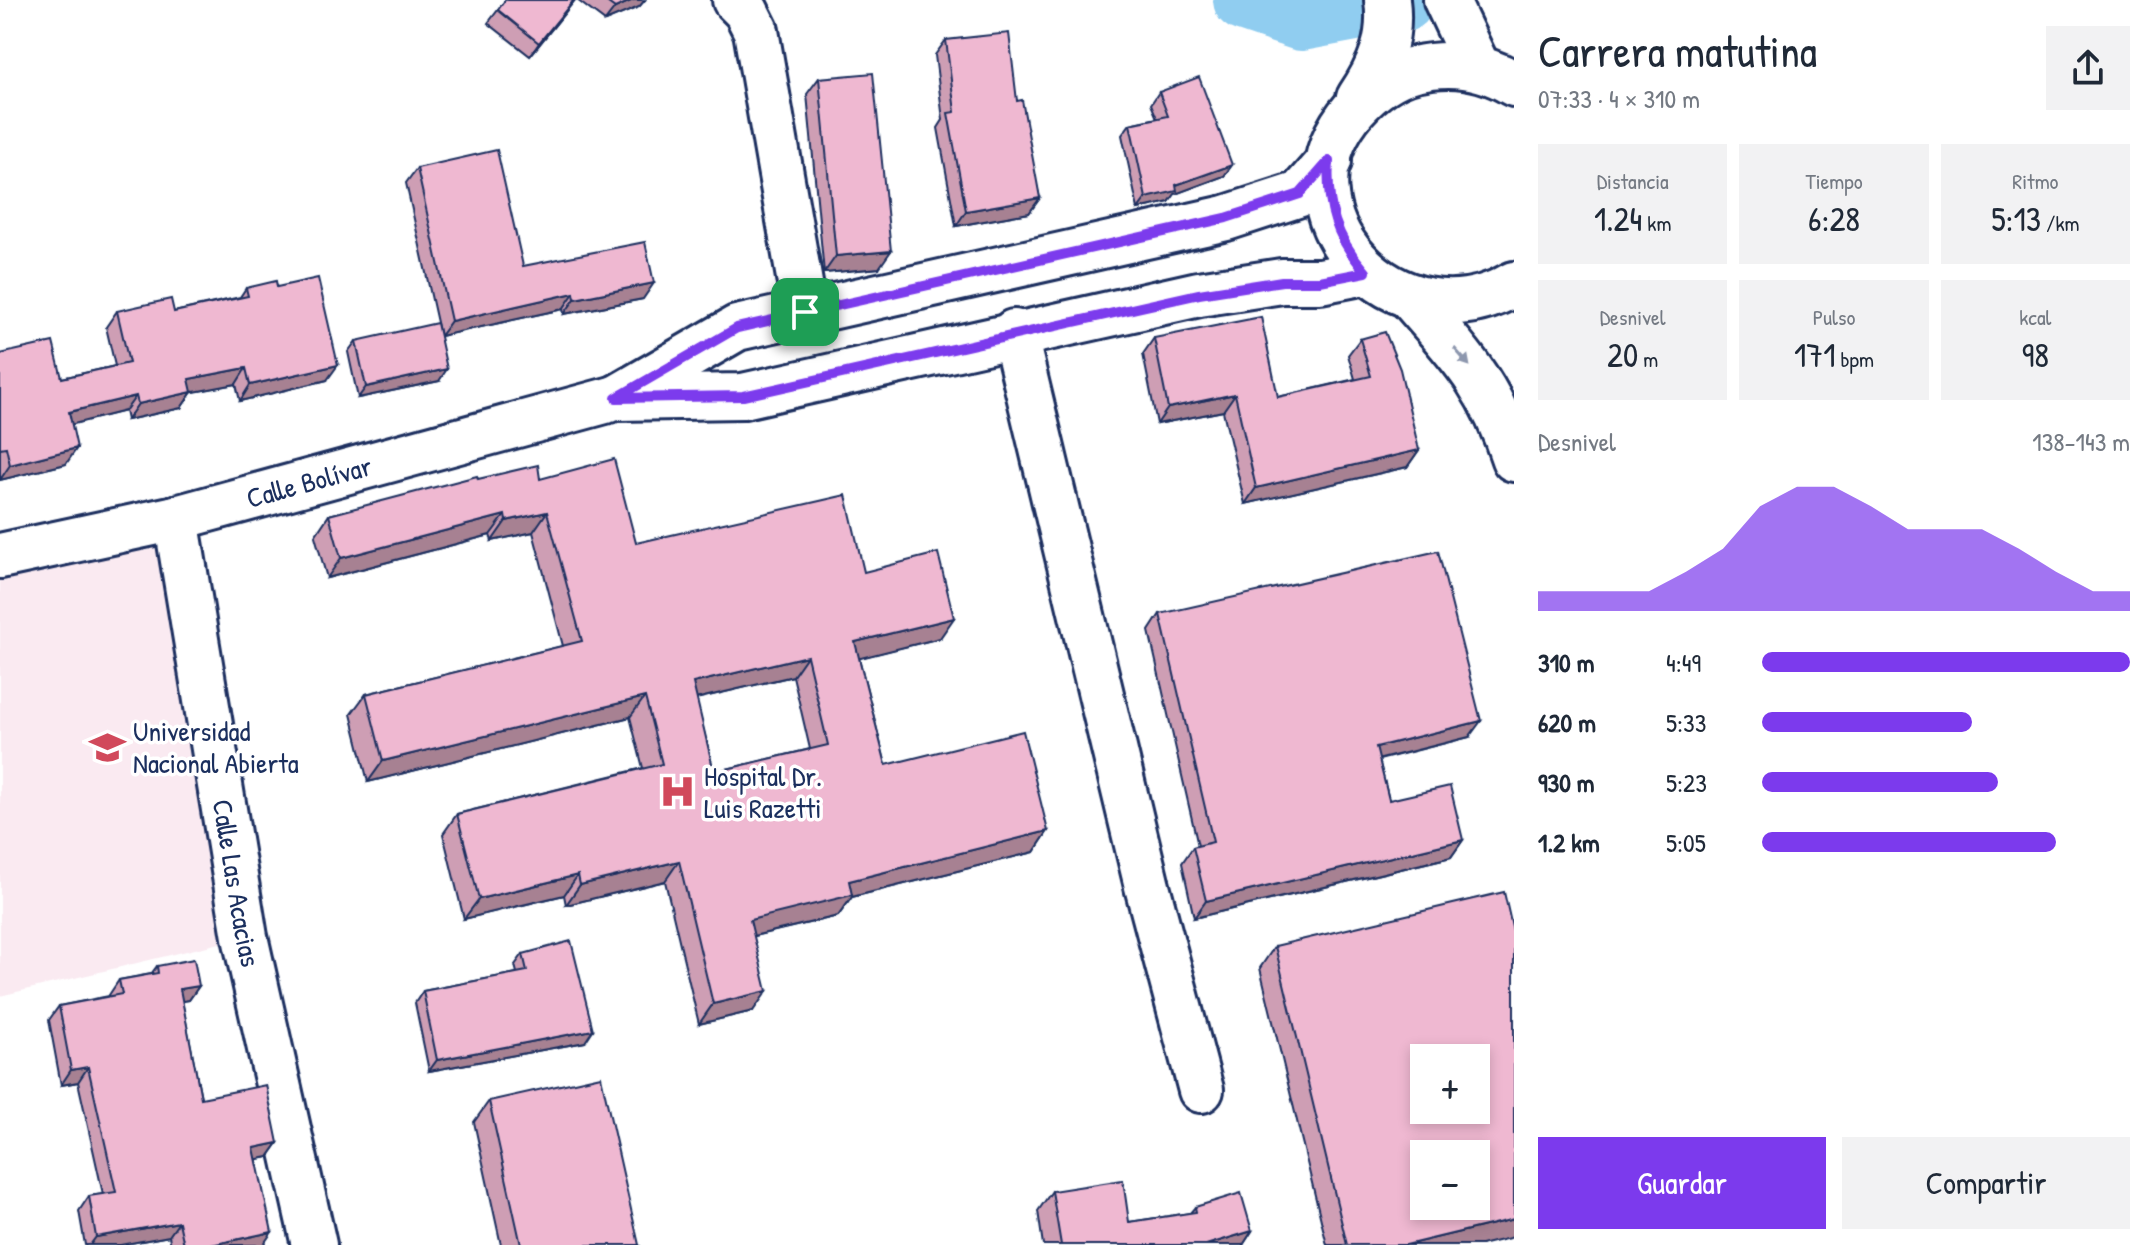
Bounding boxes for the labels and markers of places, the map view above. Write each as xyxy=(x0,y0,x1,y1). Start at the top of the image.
pin xyxy=(771,278,839,346)
place label: Universidad Nacional Abierta xyxy=(133,712,299,782)
school or university icon: Universidad Nacional Abierta xyxy=(88,728,126,766)
place label: Hospital Dr. Luis Razetti xyxy=(704,757,822,827)
hospital icon: Hospital Dr. Luis Razetti xyxy=(659,773,697,811)

